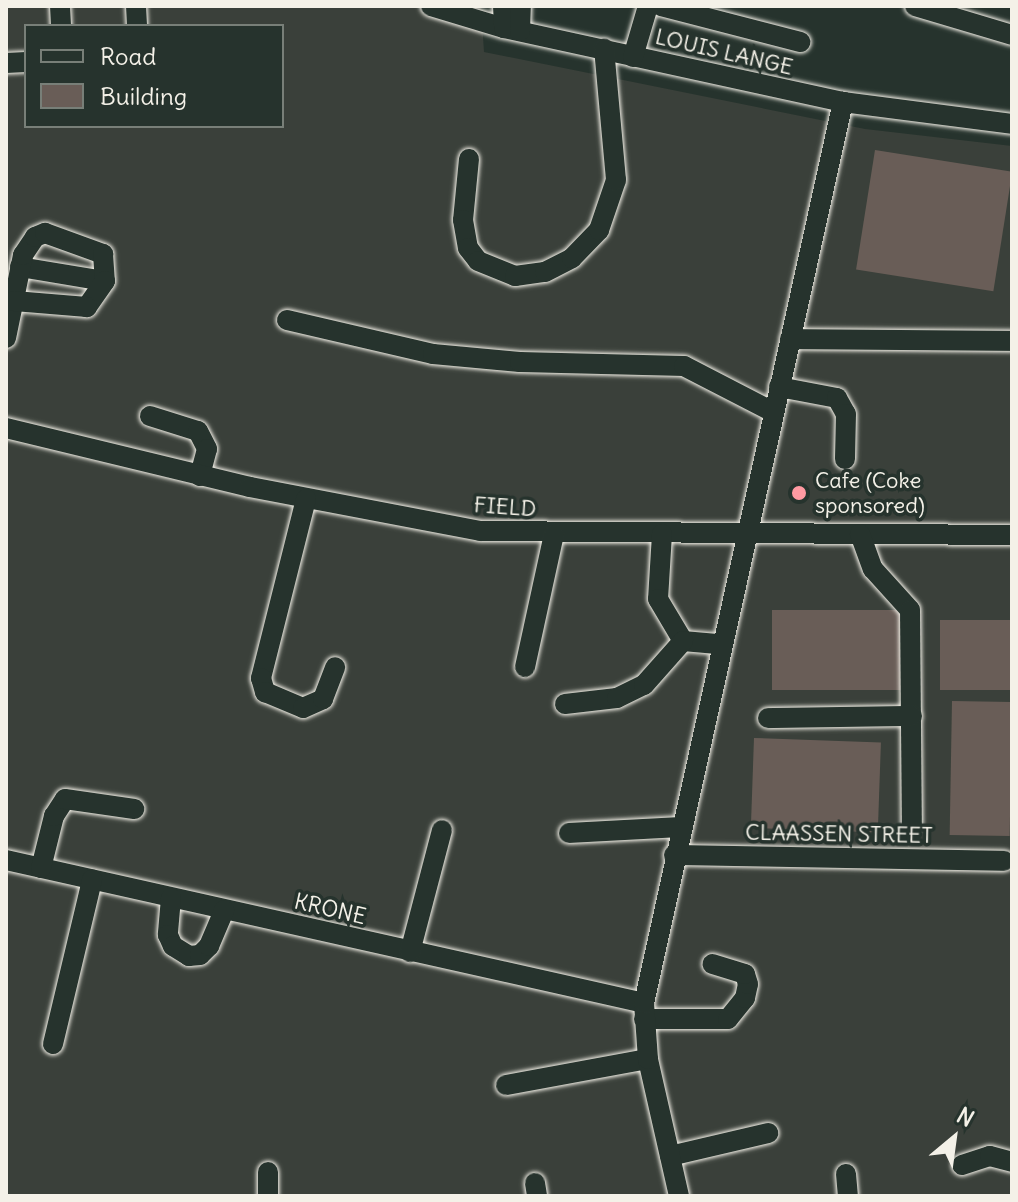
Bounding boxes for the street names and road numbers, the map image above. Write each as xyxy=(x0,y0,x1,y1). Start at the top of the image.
street label: LOUIS LANGE xyxy=(653,23,795,81)
street label: FIELD xyxy=(473,492,537,522)
street label: CLAASSEN STREET xyxy=(745,819,933,849)
street label: KRONE xyxy=(292,888,368,930)

